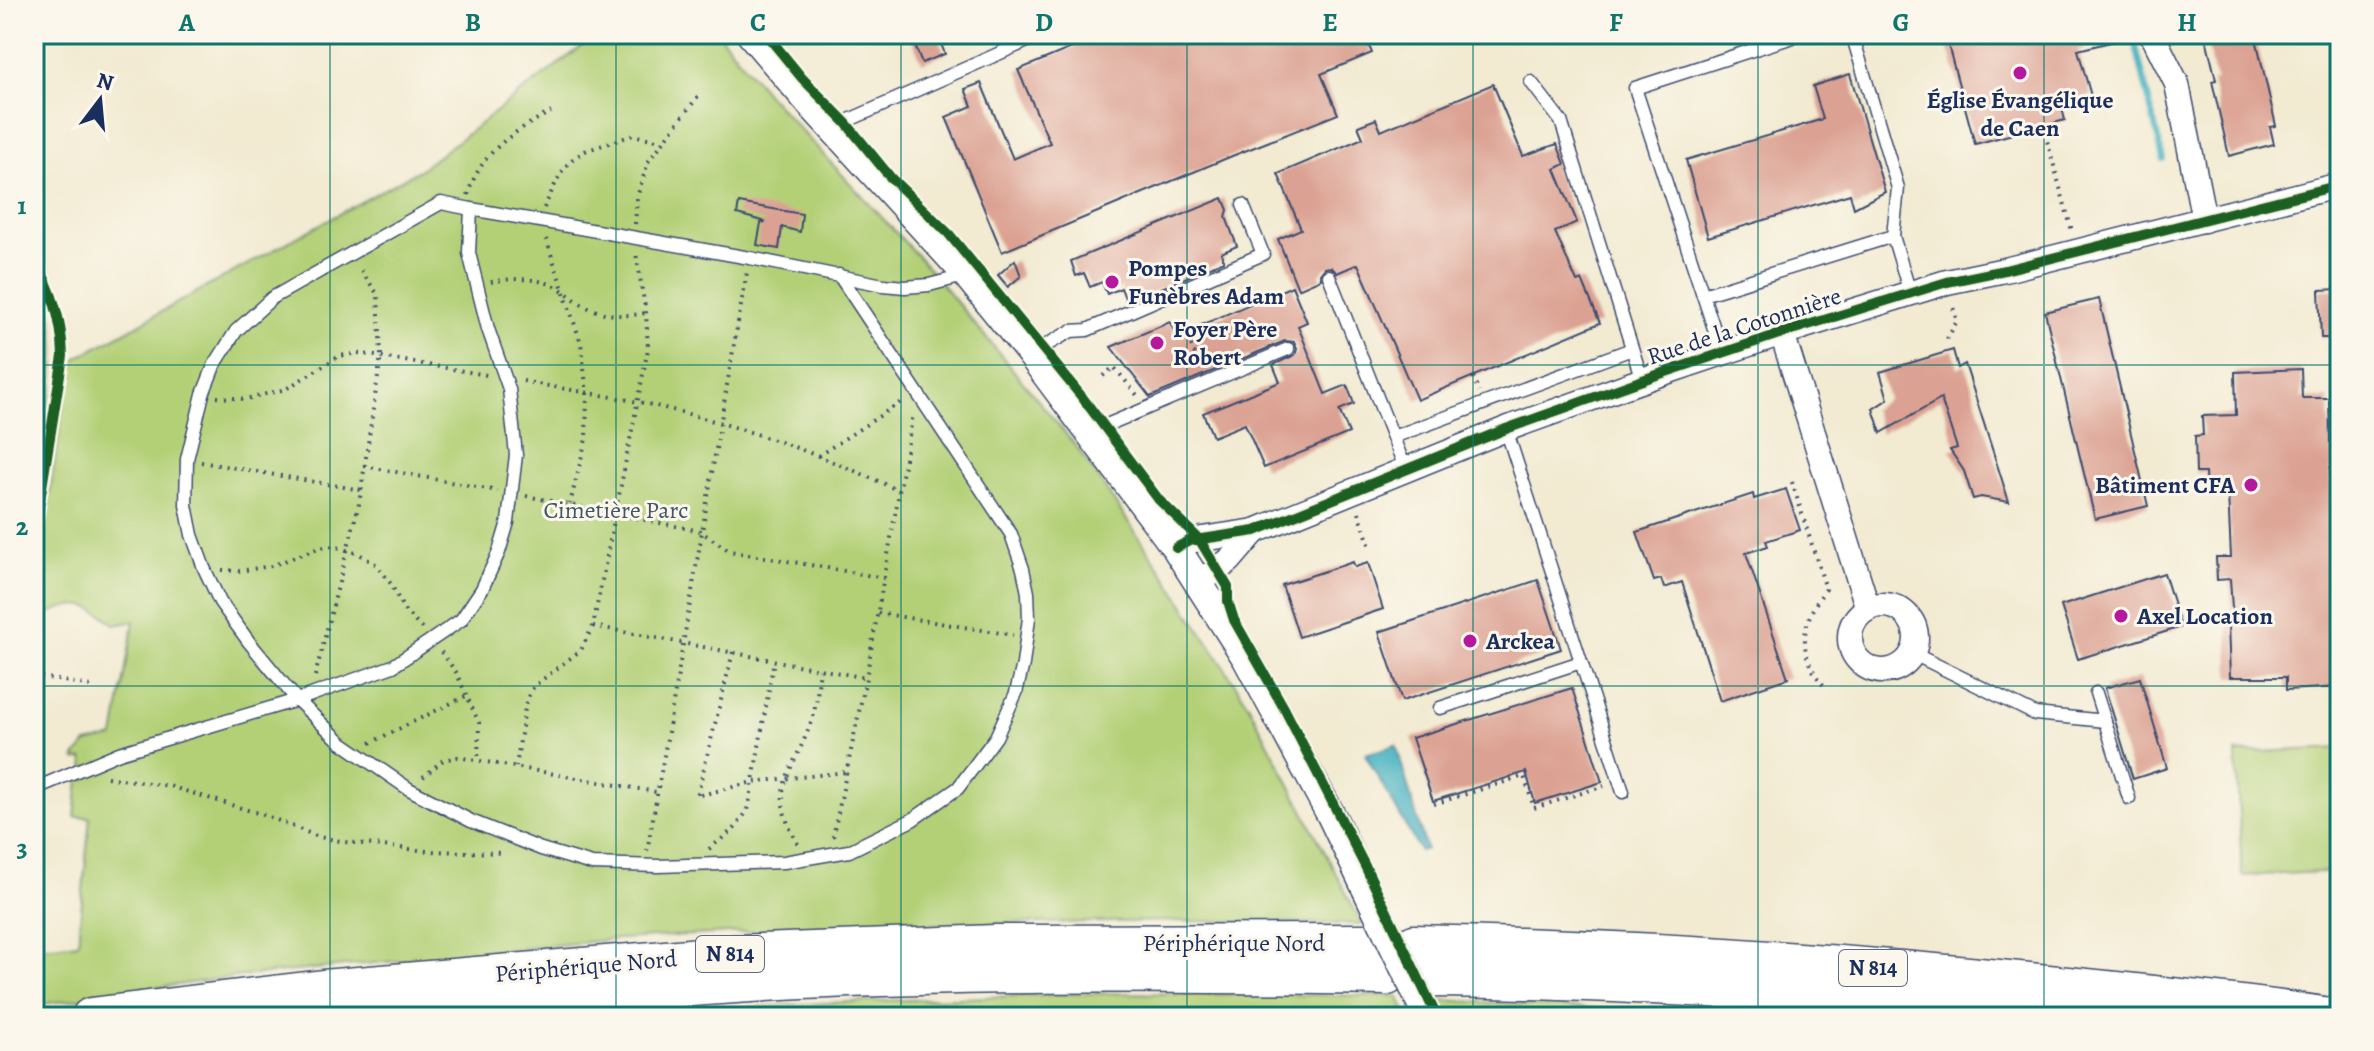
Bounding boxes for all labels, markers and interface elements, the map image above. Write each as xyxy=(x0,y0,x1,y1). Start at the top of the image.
text: A xyxy=(178,5,196,40)
text: B xyxy=(465,5,481,40)
text: C xyxy=(750,5,766,40)
text: D xyxy=(1035,5,1053,40)
text: E xyxy=(1322,5,1338,40)
text: F xyxy=(1609,5,1623,40)
text: G xyxy=(1892,5,1910,40)
text: H xyxy=(2177,5,2197,40)
north arrow xyxy=(60,60,140,140)
marker: Église Évangélique de Caen xyxy=(2011,64,2029,82)
text: N xyxy=(93,65,117,98)
place label: Église Évangélique de Caen xyxy=(1926,84,2114,144)
text: 1 xyxy=(17,188,27,223)
place label: Pompes Funèbres Adam xyxy=(1128,252,1284,312)
marker: Pompes Funèbres Adam xyxy=(1103,273,1121,291)
street label: Rue de la Cotonnière xyxy=(1643,279,1845,373)
place label: Foyer Père Robert xyxy=(1173,313,1277,373)
marker: Foyer Père Robert xyxy=(1148,334,1166,352)
place label: Bâtiment CFA xyxy=(2095,469,2236,501)
marker: Bâtiment CFA xyxy=(2242,476,2260,494)
park label: Cimetière Parc xyxy=(544,494,688,526)
text: 2 xyxy=(16,509,29,544)
place label: Axel Location xyxy=(2136,600,2273,632)
marker: Axel Location xyxy=(2112,607,2130,625)
place label: Arckea xyxy=(1485,625,1555,657)
marker: Arckea xyxy=(1461,632,1479,650)
text: 3 xyxy=(16,830,28,865)
street label: Périphérique Nord xyxy=(1143,927,1325,959)
road number: N 814 xyxy=(696,936,764,972)
street label: Périphérique Nord xyxy=(494,942,678,990)
road number: N 814 xyxy=(1839,950,1907,986)

